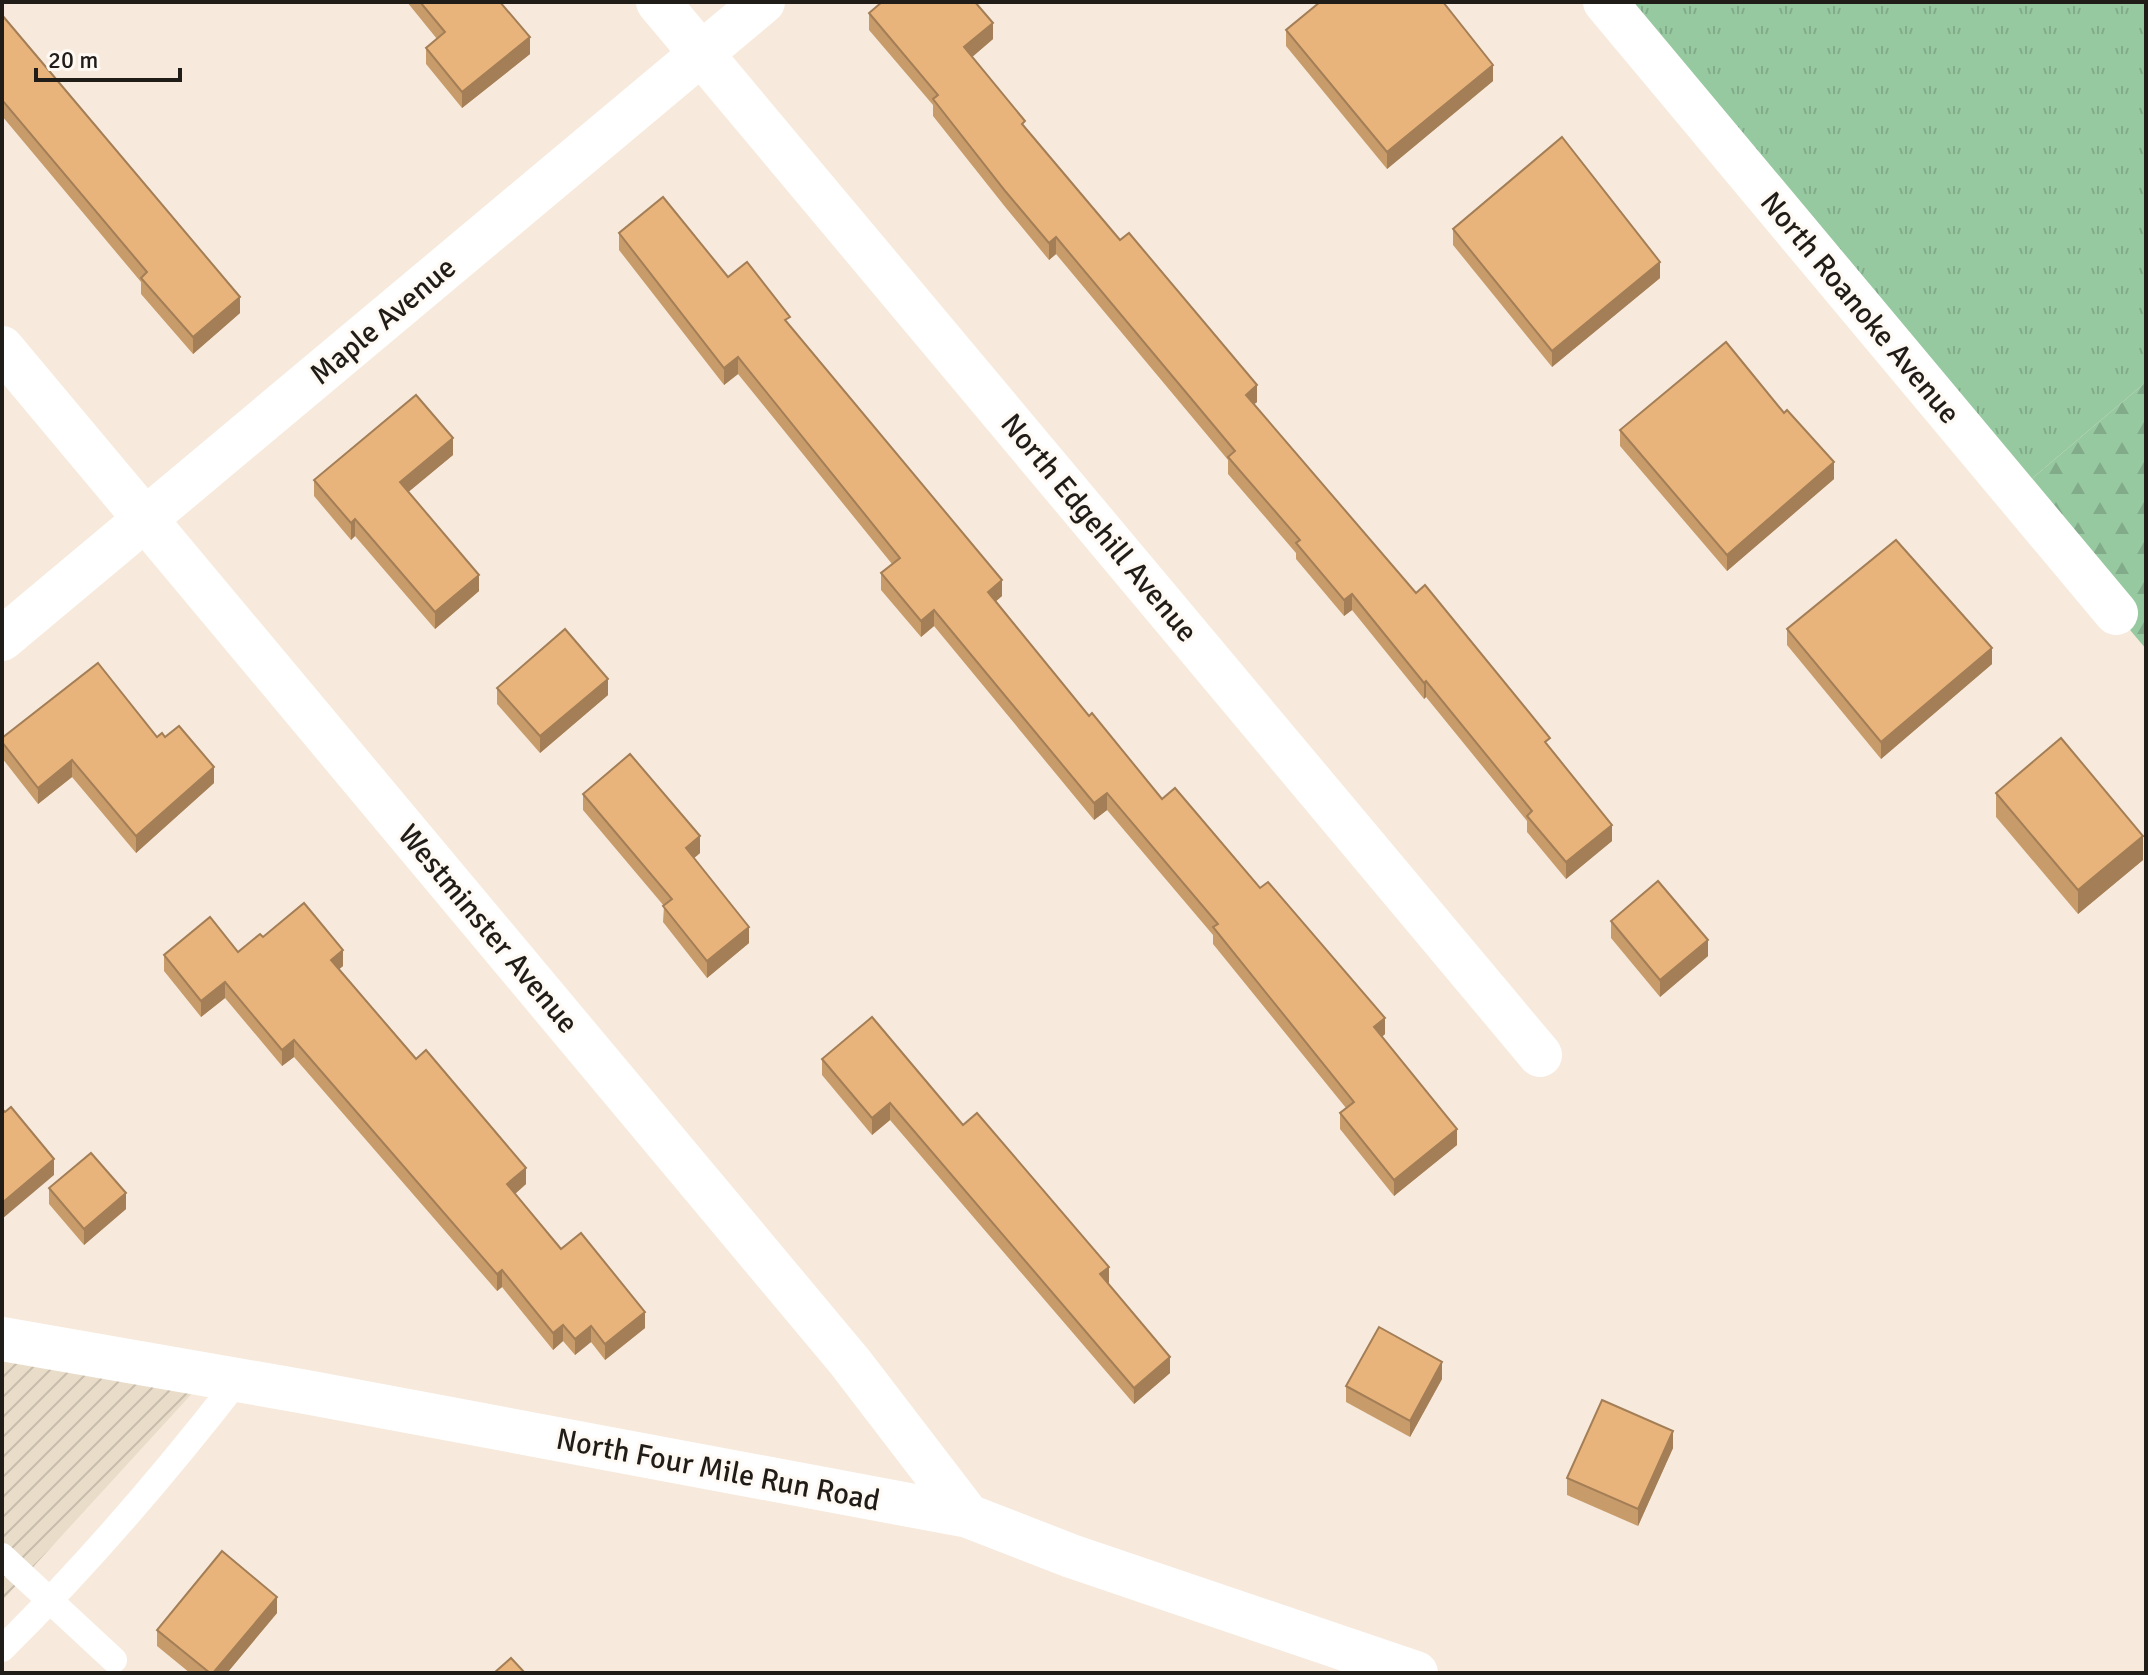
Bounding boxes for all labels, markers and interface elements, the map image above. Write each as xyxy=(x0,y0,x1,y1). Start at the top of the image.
scale bar xyxy=(36,32,180,82)
text: 20 m xyxy=(48,45,98,75)
street label: North Roanoke Avenue xyxy=(1752,184,1968,432)
street label: Maple Avenue xyxy=(302,249,464,393)
street label: North Edgehill Avenue xyxy=(993,406,1205,650)
street label: Westminster Avenue xyxy=(390,817,586,1041)
street label: North Four Mile Run Road xyxy=(553,1420,883,1520)

